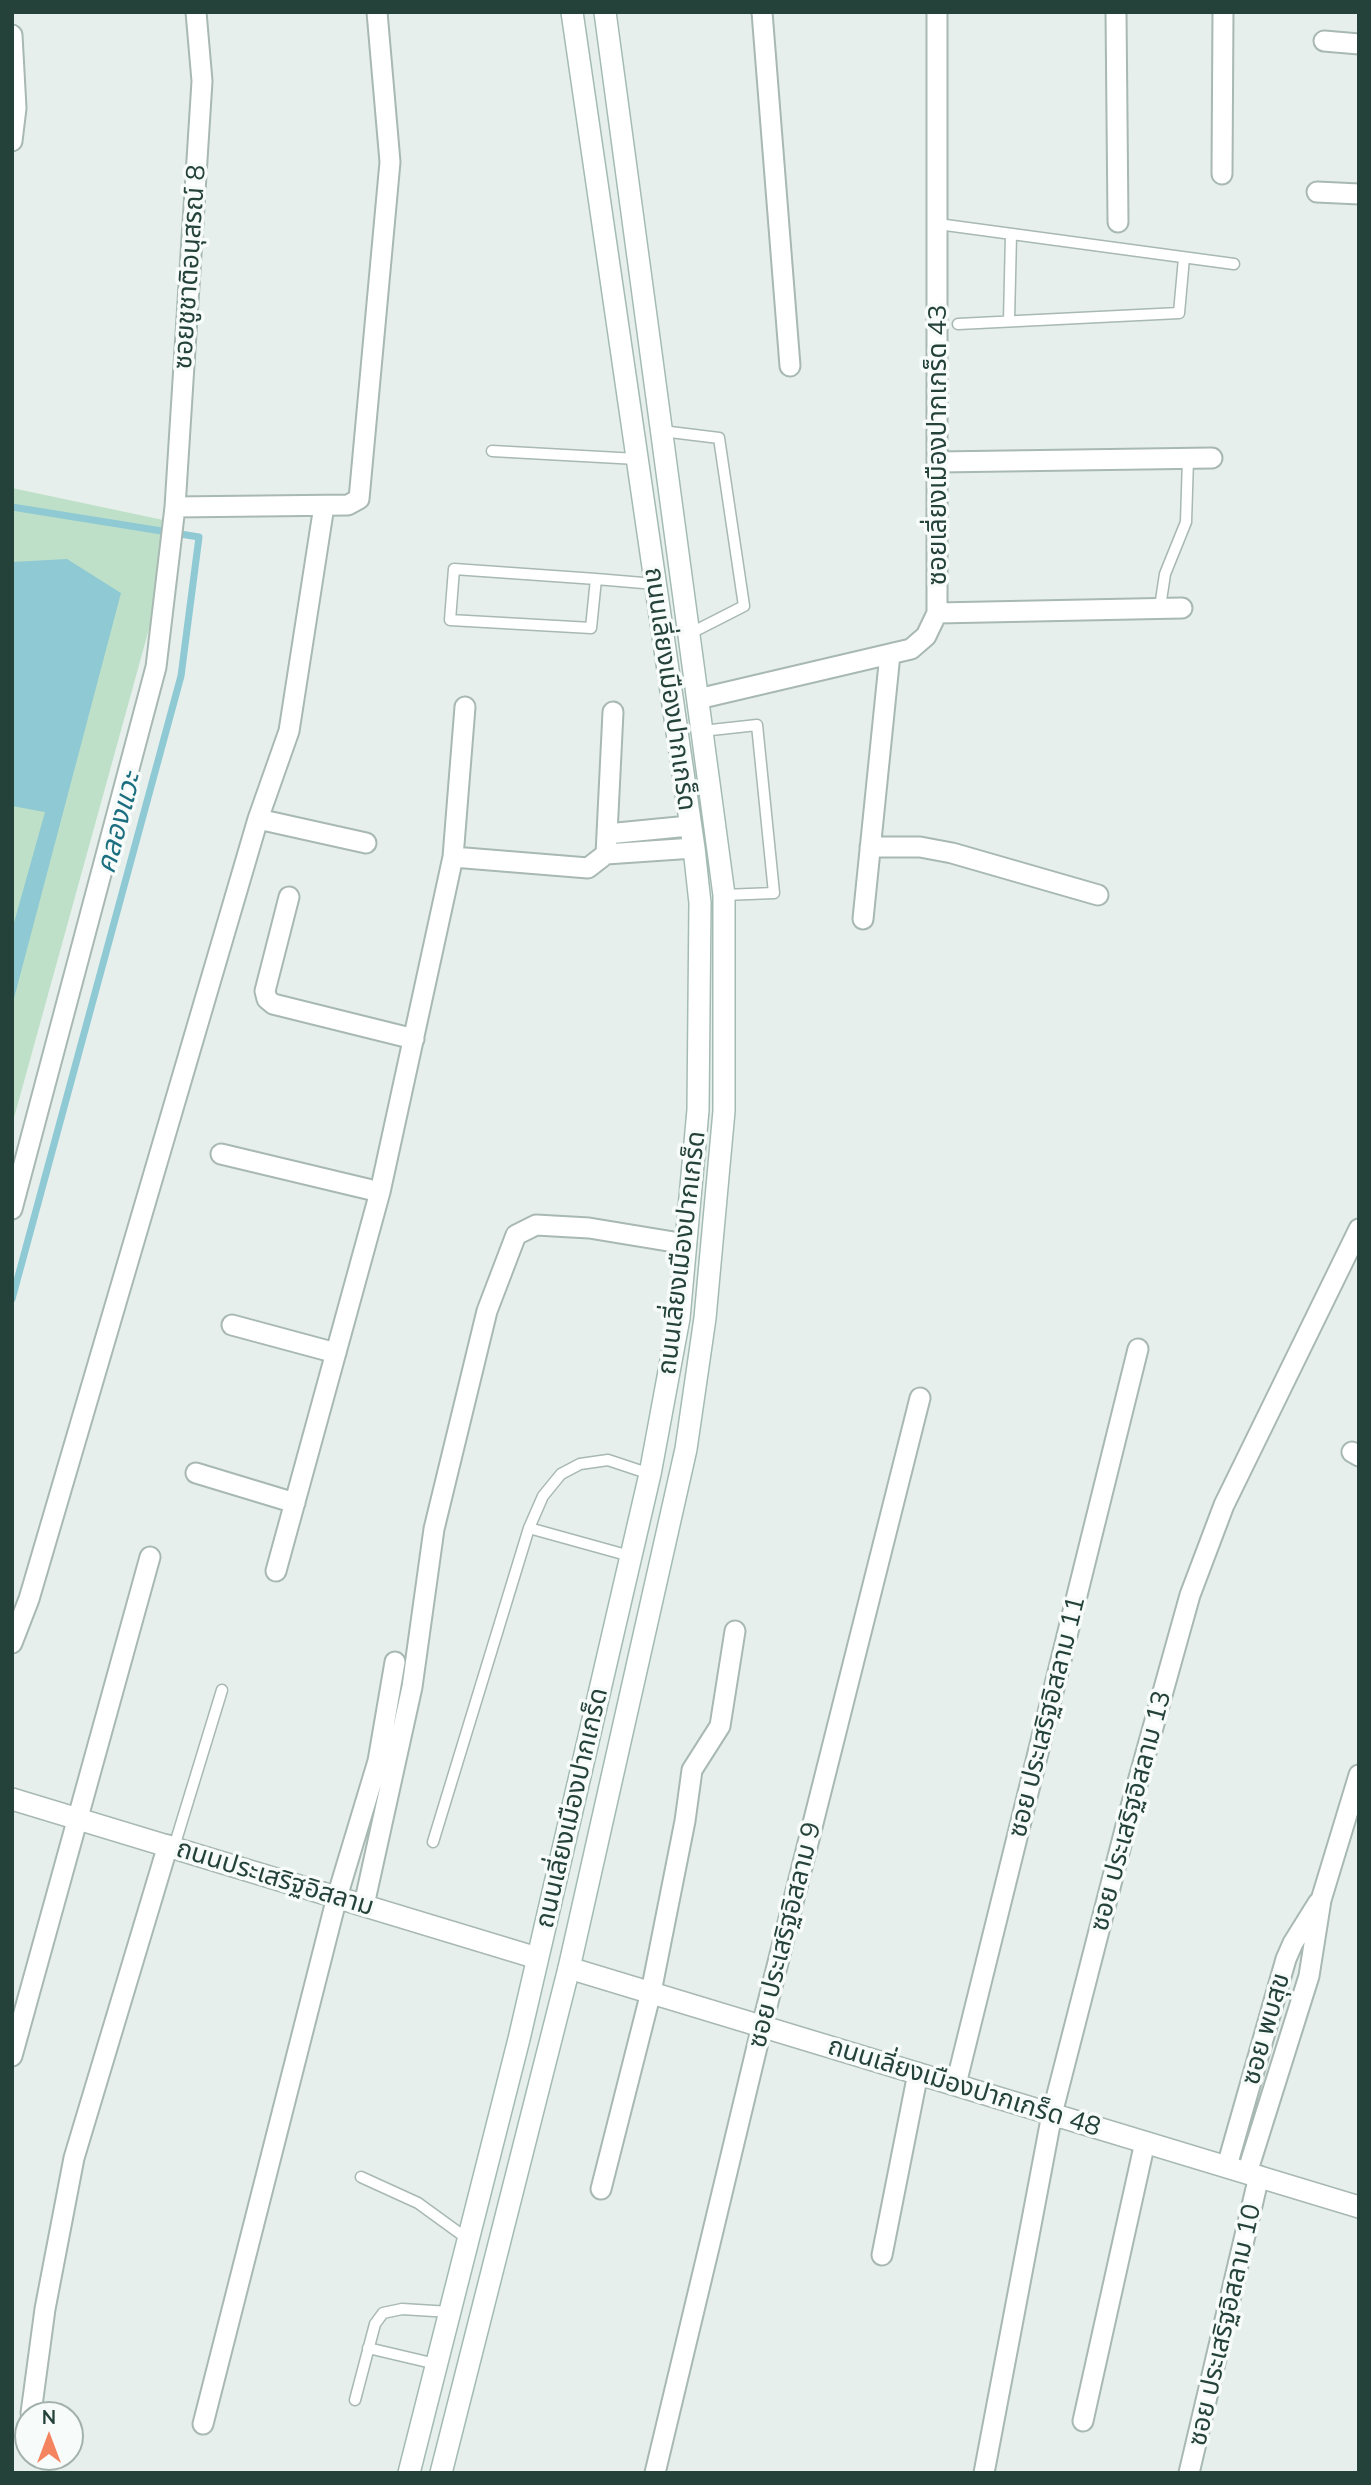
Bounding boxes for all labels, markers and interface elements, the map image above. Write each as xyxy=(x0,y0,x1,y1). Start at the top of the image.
street label: ซอยชูชาติอนุสรณ์ 8 xyxy=(167,164,213,370)
street label: ซอยเลี่ยงเมืองปากเกร็ด 43 xyxy=(922,305,954,585)
street label: ถนนเลี่ยงเมืองปากเกร็ด xyxy=(637,565,703,813)
water label: คลองแวะ xyxy=(89,769,149,877)
street label: ถนนเลี่ยงเมืองปากเกร็ด xyxy=(652,1129,712,1377)
street label: ซอย ประเสริฐอิสลาม 11 xyxy=(1002,1593,1092,1841)
street label: ถนนเลี่ยงเมืองปากเกร็ด xyxy=(529,1685,615,1931)
street label: ซอย ประเสริฐอิสลาม 13 xyxy=(1084,1688,1178,1934)
street label: ซอย ประเสริฐอิสลาม 9 xyxy=(742,1819,828,2051)
street label: ถนนประเสริฐอิสลาม xyxy=(172,1833,378,1923)
street label: ซอย พบสุข xyxy=(1235,1970,1297,2088)
street label: ถนนเลี่ยงเมืองปากเกร็ด 48 xyxy=(824,2031,1104,2143)
street label: ซอย ประเสริฐอิสลาม 10 xyxy=(1182,2201,1268,2449)
north arrow xyxy=(14,2401,84,2471)
text: N xyxy=(42,2405,56,2429)

